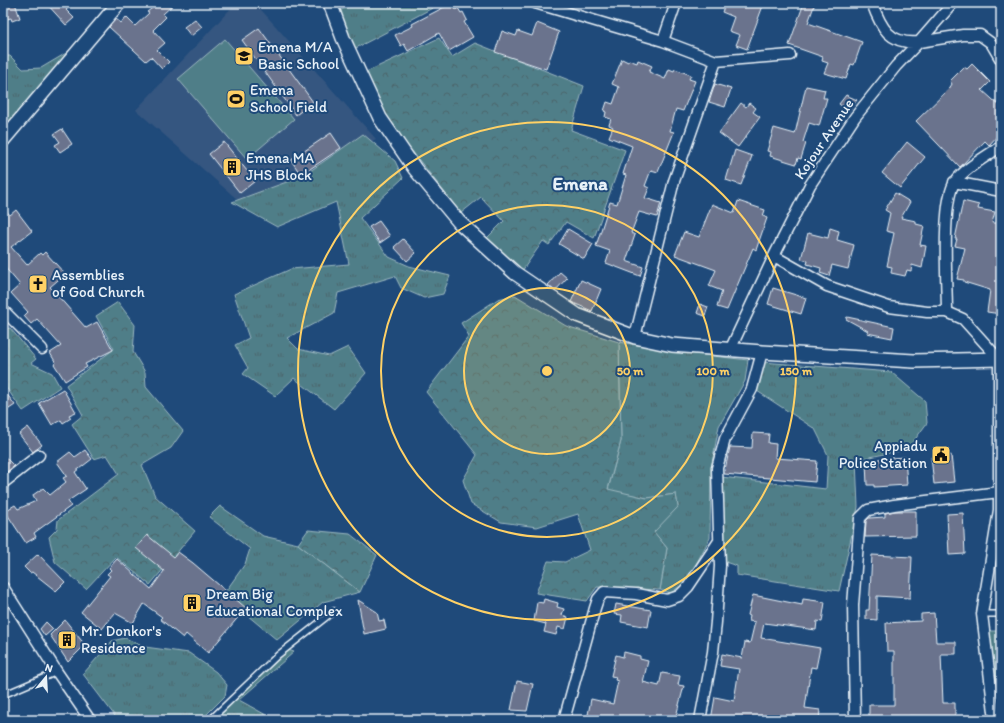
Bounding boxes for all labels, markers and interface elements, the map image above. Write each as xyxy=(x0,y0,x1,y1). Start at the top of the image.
place label: Emena M/A Basic School xyxy=(258,38,340,73)
school or university icon: Emena M/A Basic School xyxy=(233,45,255,67)
place label: Emena School Field xyxy=(250,81,327,116)
sports icon: Emena School Field xyxy=(225,88,247,110)
street label: Kojour Avenue xyxy=(790,95,858,183)
place label: Emena MA JHS Block xyxy=(246,149,315,184)
building icon: Emena MA JHS Block xyxy=(221,156,243,178)
district label: Emena xyxy=(552,172,608,195)
place label: Assemblies of God Church xyxy=(52,266,145,301)
church icon: Assemblies of God Church xyxy=(27,273,49,295)
centre of rings xyxy=(540,364,554,378)
text: 50 m xyxy=(617,364,644,378)
text: 100 m xyxy=(696,364,730,378)
text: 150 m xyxy=(780,364,813,378)
place label: Appiadu Police Station xyxy=(839,437,928,472)
public building icon: Appiadu Police Station xyxy=(930,444,952,466)
place label: Dream Big Educational Complex xyxy=(206,585,343,620)
building icon: Dream Big Educational Complex xyxy=(181,592,203,614)
place label: Mr. Donkor's Residence xyxy=(81,622,162,657)
building icon: Mr. Donkor's Residence xyxy=(56,629,78,651)
north arrow xyxy=(26,657,66,697)
text: N xyxy=(43,661,54,675)

